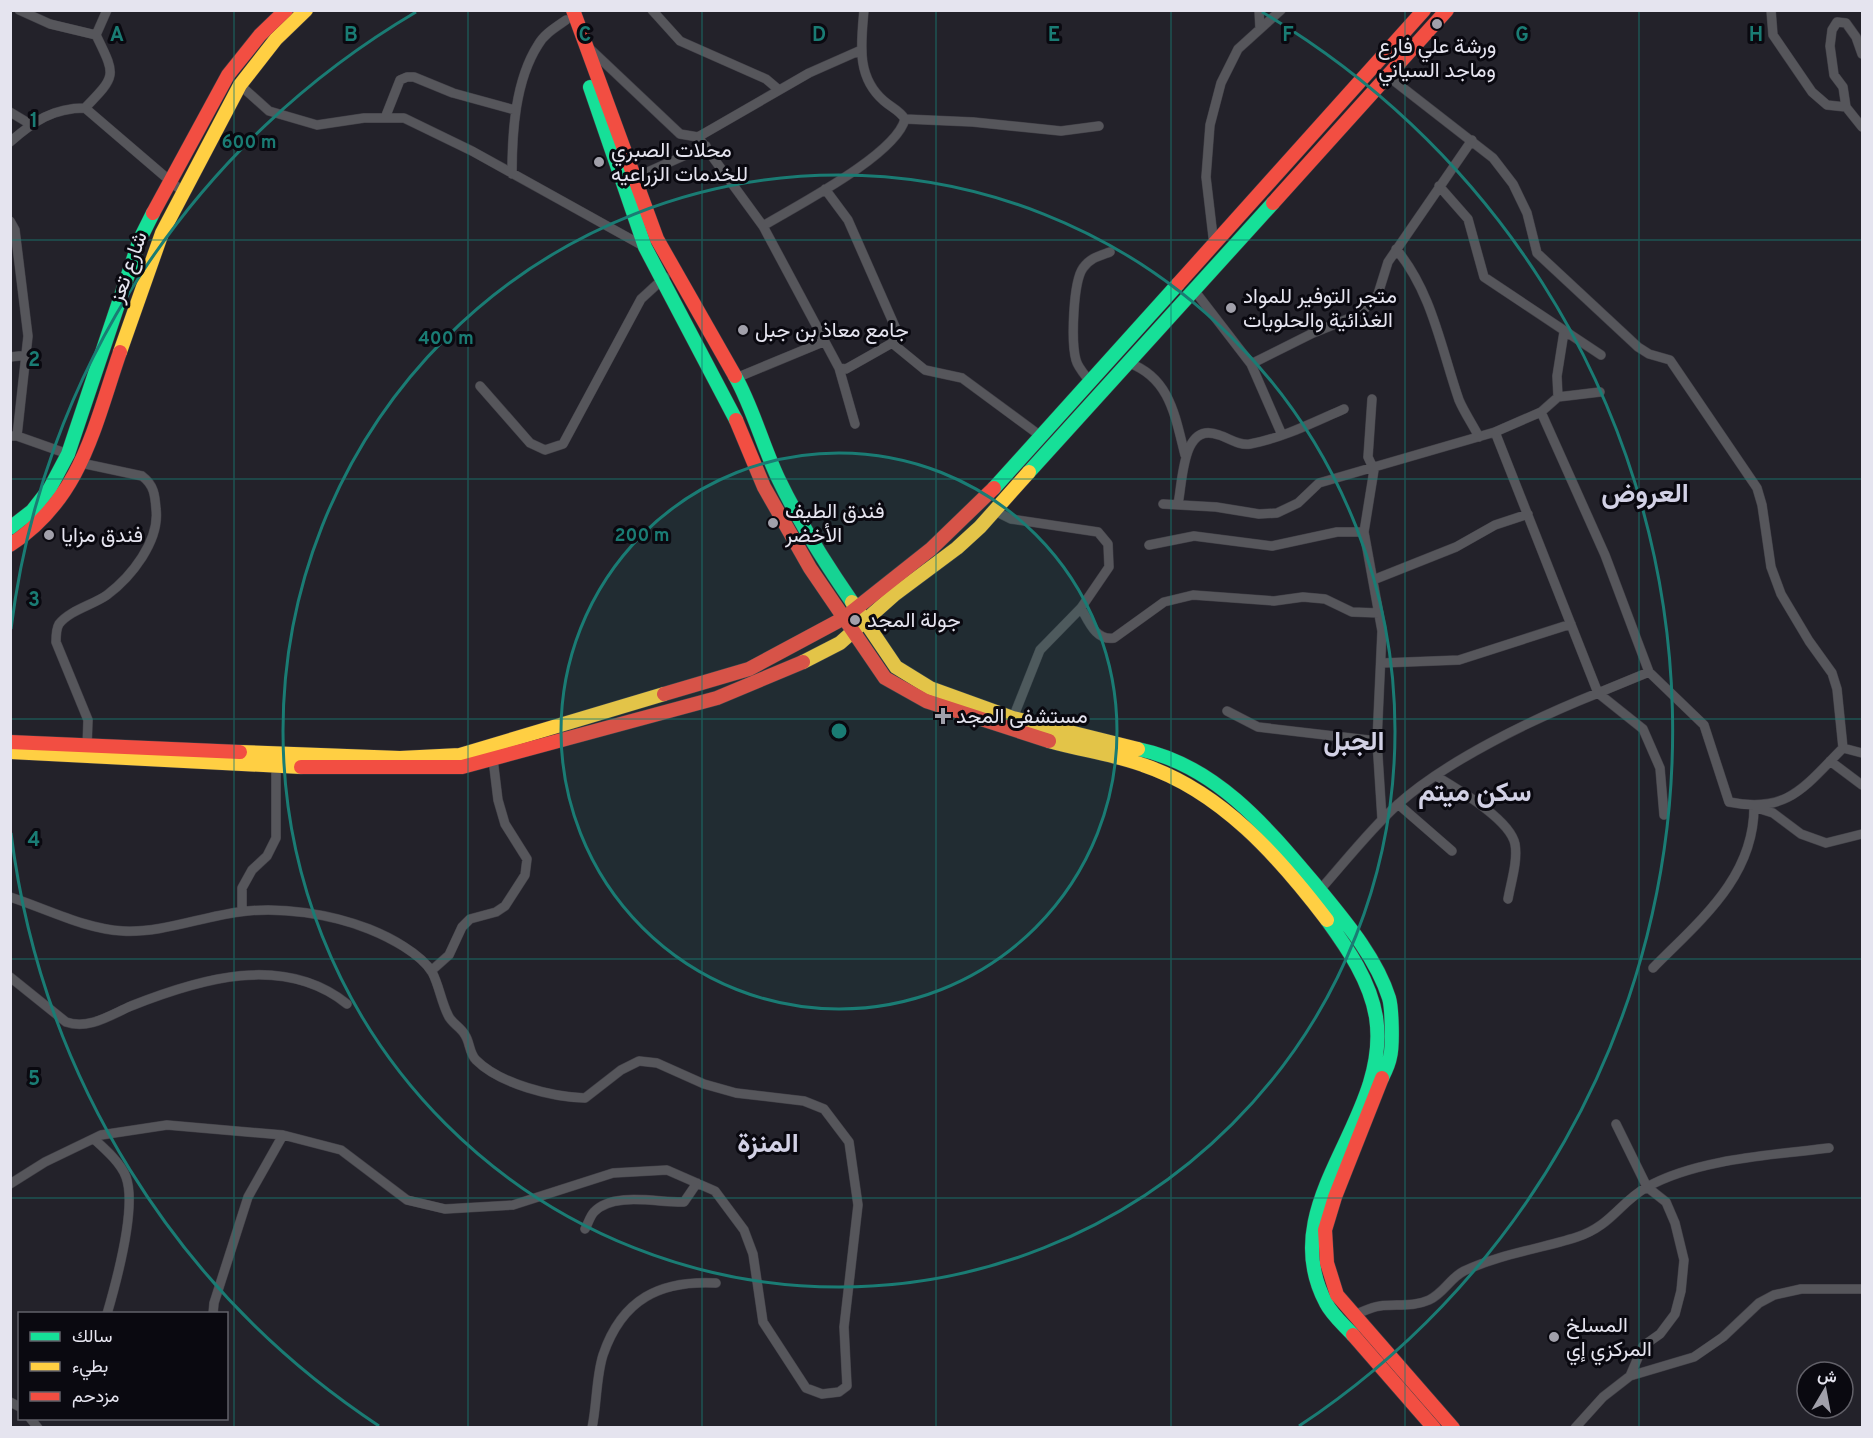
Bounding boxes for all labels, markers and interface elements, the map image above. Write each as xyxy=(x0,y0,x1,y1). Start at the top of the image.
marker: ورشة علي فارع وماجد السياني xyxy=(1430,17,1444,31)
text: A xyxy=(110,23,124,49)
text: B xyxy=(344,23,358,49)
text: C xyxy=(579,23,591,49)
text: D xyxy=(812,23,826,49)
text: E xyxy=(1048,23,1060,49)
text: F xyxy=(1282,23,1294,49)
text: G xyxy=(1515,23,1529,49)
text: H xyxy=(1749,23,1763,49)
place label: ورشة علي فارع وماجد السياني xyxy=(1378,34,1496,87)
text: 1 xyxy=(30,109,38,135)
text: 600 m xyxy=(221,132,277,155)
place label: محلات الصبري للخدمات الزراعيه xyxy=(611,138,748,189)
marker: محلات الصبري للخدمات الزراعيه xyxy=(592,155,606,169)
street label: شارع تعز xyxy=(104,228,155,308)
place label: متجر التوفير للمواد الغذائية والحلويات xyxy=(1243,284,1397,335)
marker: متجر التوفير للمواد الغذائية والحلويات xyxy=(1224,301,1238,315)
place label: جامع معاذ بن جبل xyxy=(755,318,909,345)
marker: جامع معاذ بن جبل xyxy=(736,323,750,337)
text: 400 m xyxy=(418,328,474,351)
text: 2 xyxy=(28,348,40,374)
district label: العروض xyxy=(1601,478,1689,512)
place label: فندق الطيف الأخضر xyxy=(784,499,885,550)
marker: فندق الطيف الأخضر xyxy=(766,516,780,530)
place label: فندق مزايا xyxy=(61,523,143,550)
text: 200 m xyxy=(614,525,670,548)
marker: فندق مزايا xyxy=(42,528,56,542)
text: 3 xyxy=(28,588,40,614)
place label: جولة المجد xyxy=(867,608,961,635)
marker: جولة المجد xyxy=(848,613,862,627)
place label: مستشفى المجد xyxy=(956,704,1088,731)
marker: مستشفى المجد xyxy=(934,707,952,725)
centre of rings xyxy=(829,721,849,741)
district label: الجبل xyxy=(1323,726,1385,760)
district label: سكن ميتم xyxy=(1418,777,1532,811)
text: 4 xyxy=(28,828,40,854)
text: 5 xyxy=(28,1067,40,1093)
district label: المنزة xyxy=(737,1128,799,1162)
legend xyxy=(18,1312,228,1420)
place label: المسلخ المركزي إي xyxy=(1566,1313,1652,1366)
text: سالك xyxy=(72,1326,112,1349)
marker: المسلخ المركزي إي xyxy=(1547,1330,1561,1344)
text: بطيء xyxy=(72,1356,108,1381)
north arrow xyxy=(1795,1360,1855,1420)
text: ش xyxy=(1816,1366,1838,1389)
text: مزدحم xyxy=(72,1386,119,1409)

